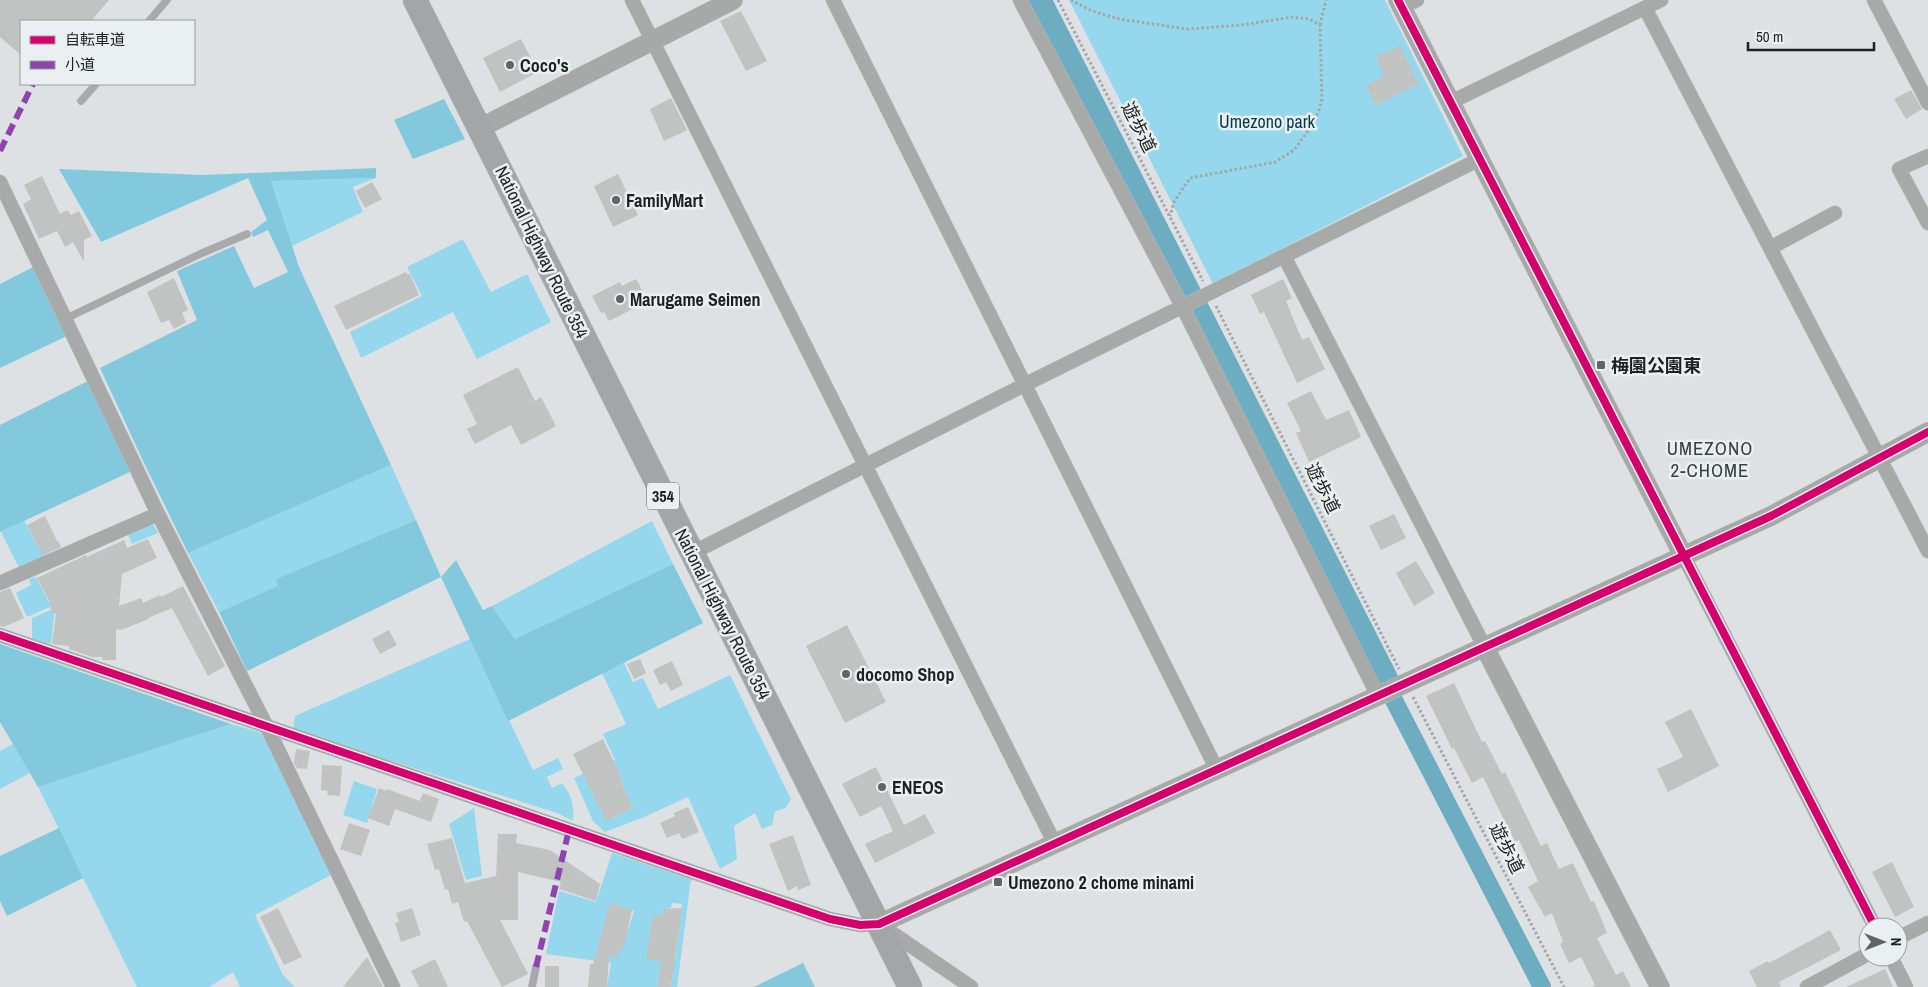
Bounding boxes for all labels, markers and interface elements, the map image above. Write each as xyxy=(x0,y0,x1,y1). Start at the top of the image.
legend xyxy=(20,20,195,85)
scale bar xyxy=(1748,20,1874,52)
text: 50 m xyxy=(1756,26,1783,47)
text: 自転車道 xyxy=(65,29,125,50)
place label: Coco's xyxy=(520,53,569,78)
text: 小道 xyxy=(65,54,95,75)
marker: Coco's xyxy=(504,59,516,71)
street label: 遊歩道 xyxy=(1116,97,1162,157)
park label: Umezono park xyxy=(1219,109,1316,134)
street label: National Highway Route 354 xyxy=(489,162,595,342)
place label: FamilyMart xyxy=(626,188,703,213)
marker: FamilyMart xyxy=(610,194,622,206)
place label: Marugame Seimen xyxy=(630,287,760,312)
marker: Marugame Seimen xyxy=(614,293,626,305)
place label: 梅園公園東 xyxy=(1611,353,1701,378)
marker: 梅園公園東 xyxy=(1595,359,1607,371)
district label: UMEZONO 2-CHOME xyxy=(1667,435,1753,483)
street label: 遊歩道 xyxy=(1300,458,1346,518)
road number: 354 xyxy=(647,482,679,510)
street label: National Highway Route 354 xyxy=(669,524,777,704)
place label: docomo Shop xyxy=(856,662,954,687)
marker: docomo Shop xyxy=(840,668,852,680)
place label: ENEOS xyxy=(892,775,944,800)
marker: ENEOS xyxy=(876,781,888,793)
street label: 遊歩道 xyxy=(1484,818,1530,878)
place label: Umezono 2 chome minami xyxy=(1008,870,1194,895)
marker: Umezono 2 chome minami xyxy=(992,876,1004,888)
north arrow xyxy=(1858,917,1908,967)
text: N xyxy=(1887,938,1905,946)

